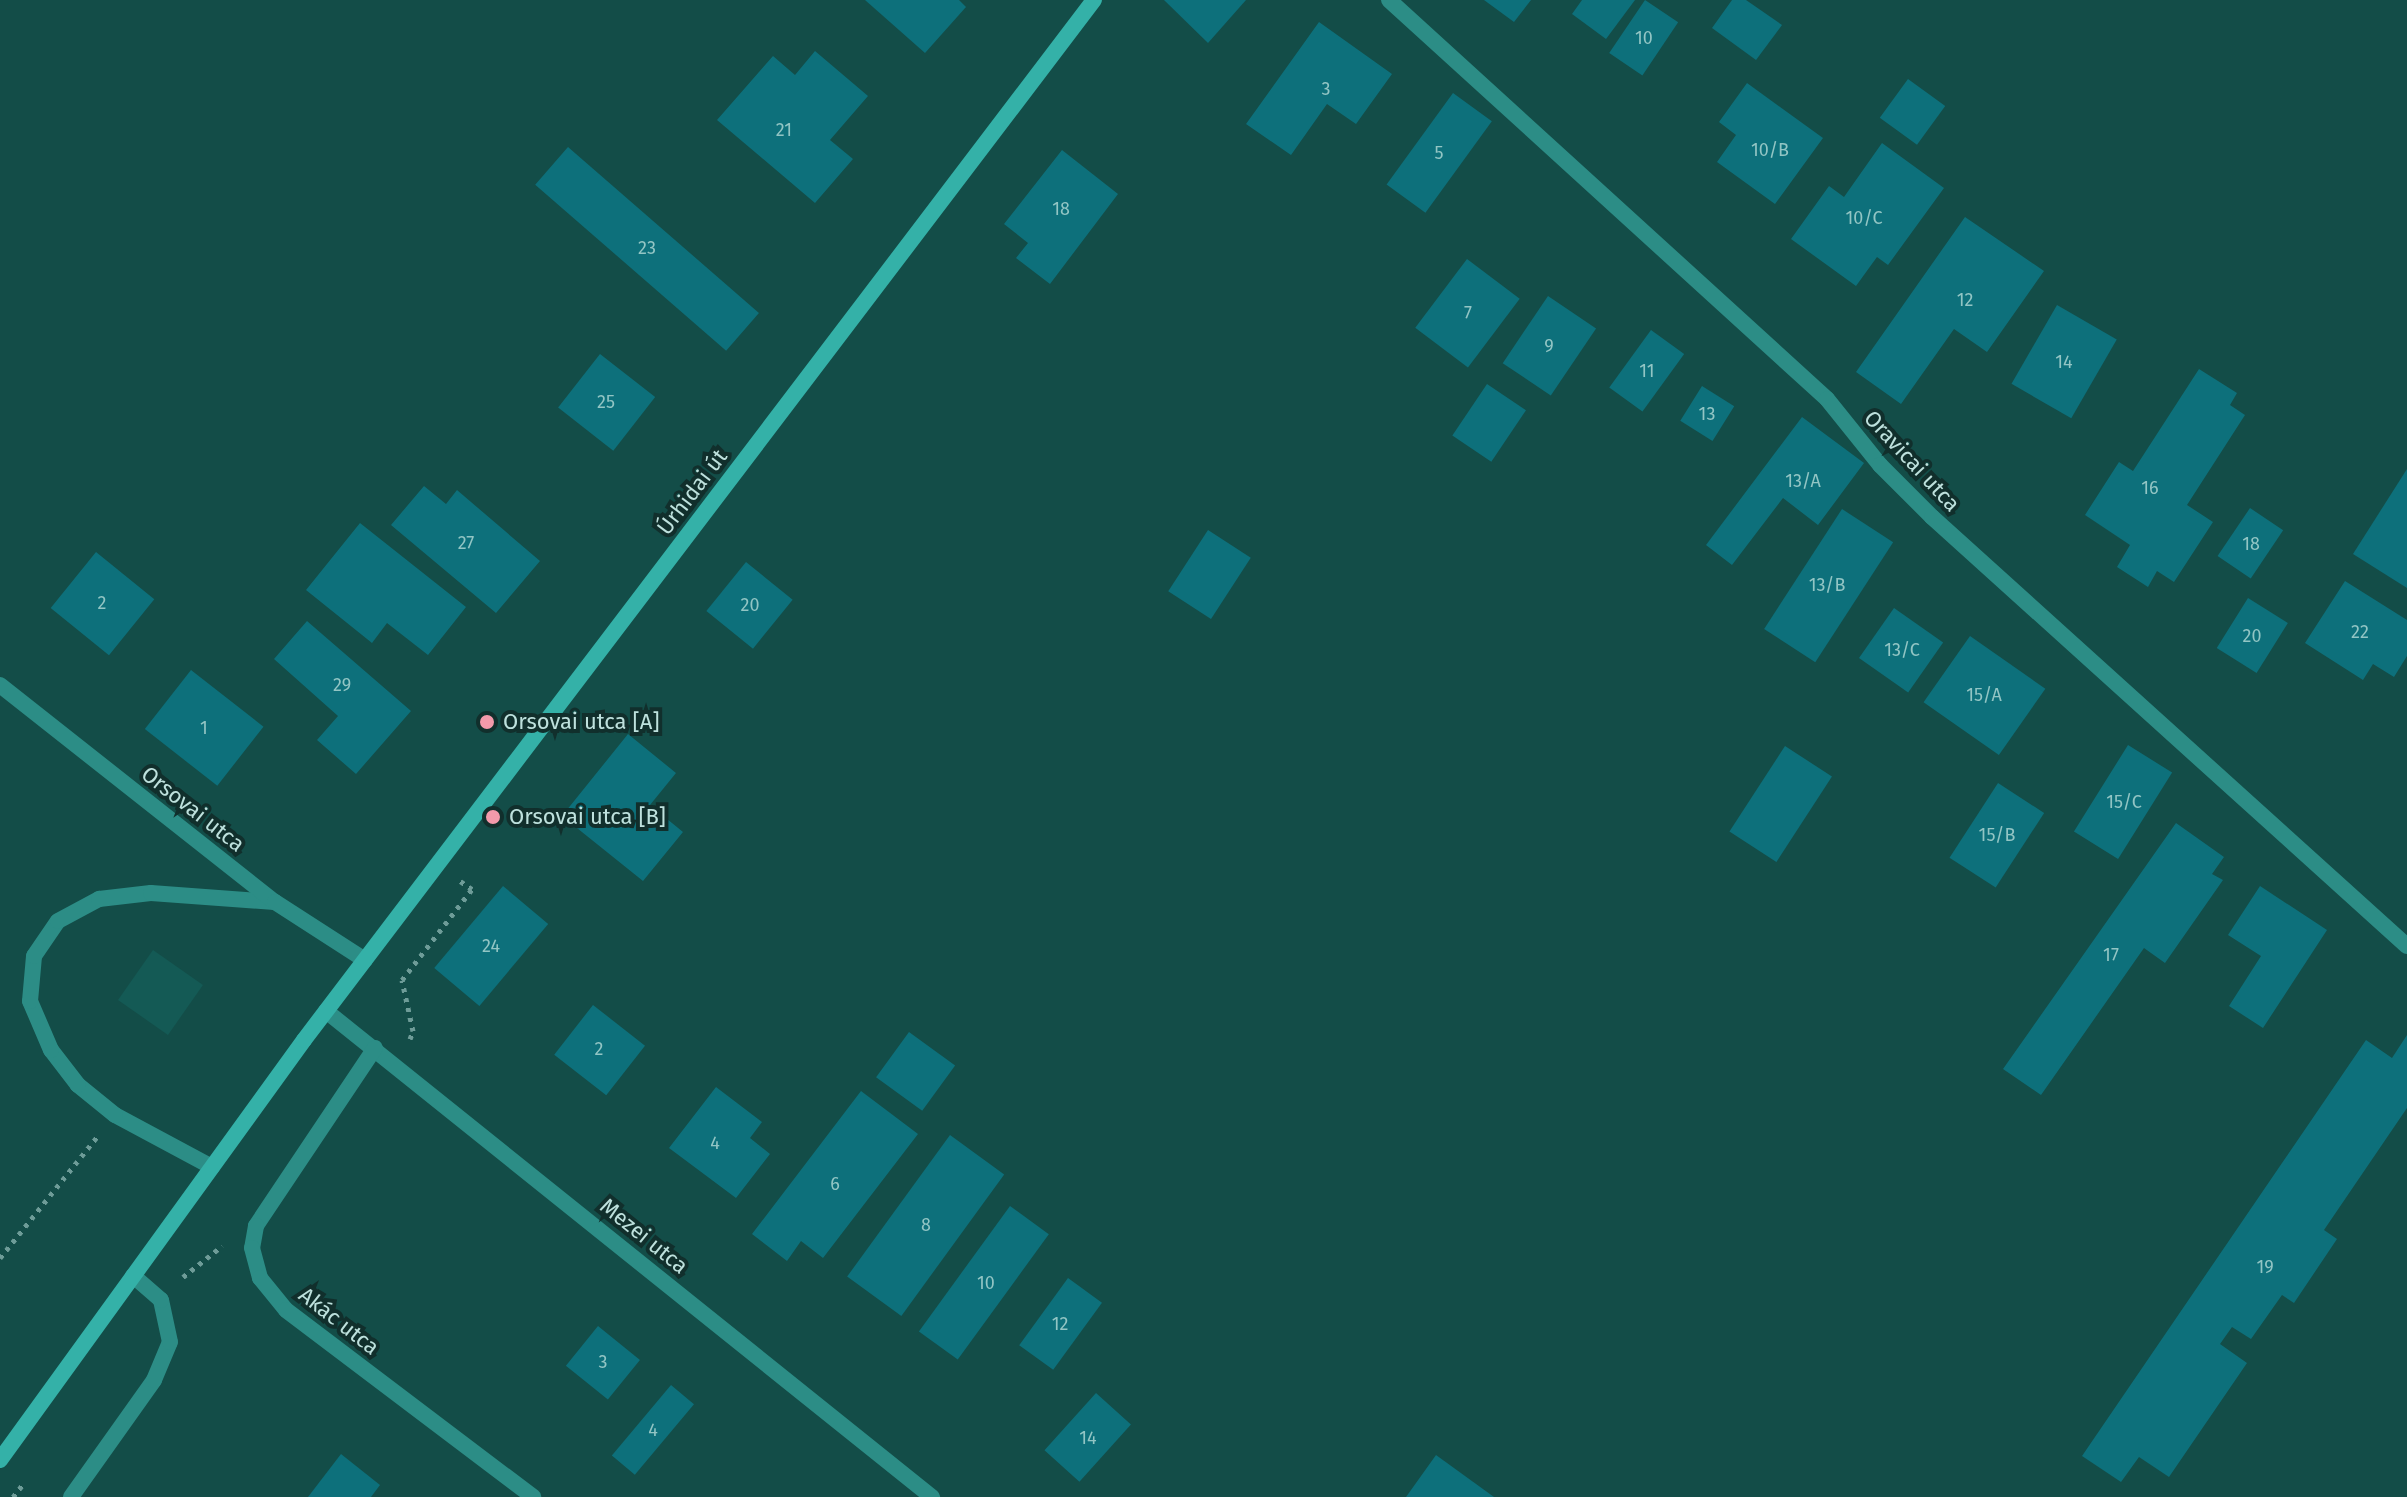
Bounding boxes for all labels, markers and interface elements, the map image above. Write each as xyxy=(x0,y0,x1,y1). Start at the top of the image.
house number: 10 xyxy=(1635,27,1653,49)
house number: 3 xyxy=(1322,78,1330,100)
house number: 21 xyxy=(776,119,792,141)
house number: 10/B xyxy=(1751,139,1789,161)
house number: 5 xyxy=(1434,142,1444,164)
house number: 18 xyxy=(1052,198,1070,220)
house number: 10/C xyxy=(1846,207,1882,229)
house number: 23 xyxy=(638,237,656,259)
house number: 12 xyxy=(1957,289,1973,311)
house number: 7 xyxy=(1464,302,1472,324)
house number: 9 xyxy=(1544,335,1554,357)
house number: 14 xyxy=(2055,351,2073,373)
house number: 11 xyxy=(1639,360,1655,382)
house number: 25 xyxy=(597,391,615,413)
house number: 13 xyxy=(1699,403,1715,425)
street label: Oravicai utca xyxy=(1858,405,1966,517)
street label: Úrhidai út xyxy=(651,444,733,540)
house number: 13/A xyxy=(1785,470,1821,492)
house number: 16 xyxy=(2141,477,2159,499)
house number: 27 xyxy=(458,532,474,554)
house number: 18 xyxy=(2242,533,2260,555)
house number: 13/B xyxy=(1809,574,1845,596)
house number: 2 xyxy=(98,592,106,614)
house number: 20 xyxy=(741,594,759,616)
house number: 22 xyxy=(2351,621,2369,643)
house number: 20 xyxy=(2243,625,2261,647)
house number: 13/C xyxy=(1884,639,1920,661)
house number: 29 xyxy=(333,674,351,696)
house number: 15/A xyxy=(1966,684,2002,706)
place label: Orsovai utca [A] xyxy=(503,709,660,735)
marker: Orsovai utca [A] xyxy=(478,713,496,731)
house number: 1 xyxy=(200,717,208,739)
street label: Orsovai utca xyxy=(136,761,250,857)
house number: 15/C xyxy=(2106,791,2142,813)
place label: Orsovai utca [B] xyxy=(509,804,666,830)
marker: Orsovai utca [B] xyxy=(484,808,502,826)
house number: 15/B xyxy=(1979,824,2015,846)
house number: 24 xyxy=(482,935,500,957)
house number: 17 xyxy=(2103,944,2119,966)
house number: 2 xyxy=(595,1038,603,1060)
house number: 4 xyxy=(710,1132,720,1154)
house number: 6 xyxy=(830,1173,840,1195)
street label: Mezei utca xyxy=(595,1193,693,1279)
house number: 8 xyxy=(921,1214,931,1236)
house number: 19 xyxy=(2256,1256,2274,1278)
house number: 10 xyxy=(977,1272,995,1294)
street label: Akác utca xyxy=(294,1281,384,1361)
house number: 12 xyxy=(1052,1313,1068,1335)
house number: 3 xyxy=(599,1351,607,1373)
house number: 4 xyxy=(648,1419,658,1441)
house number: 14 xyxy=(1079,1427,1097,1449)

